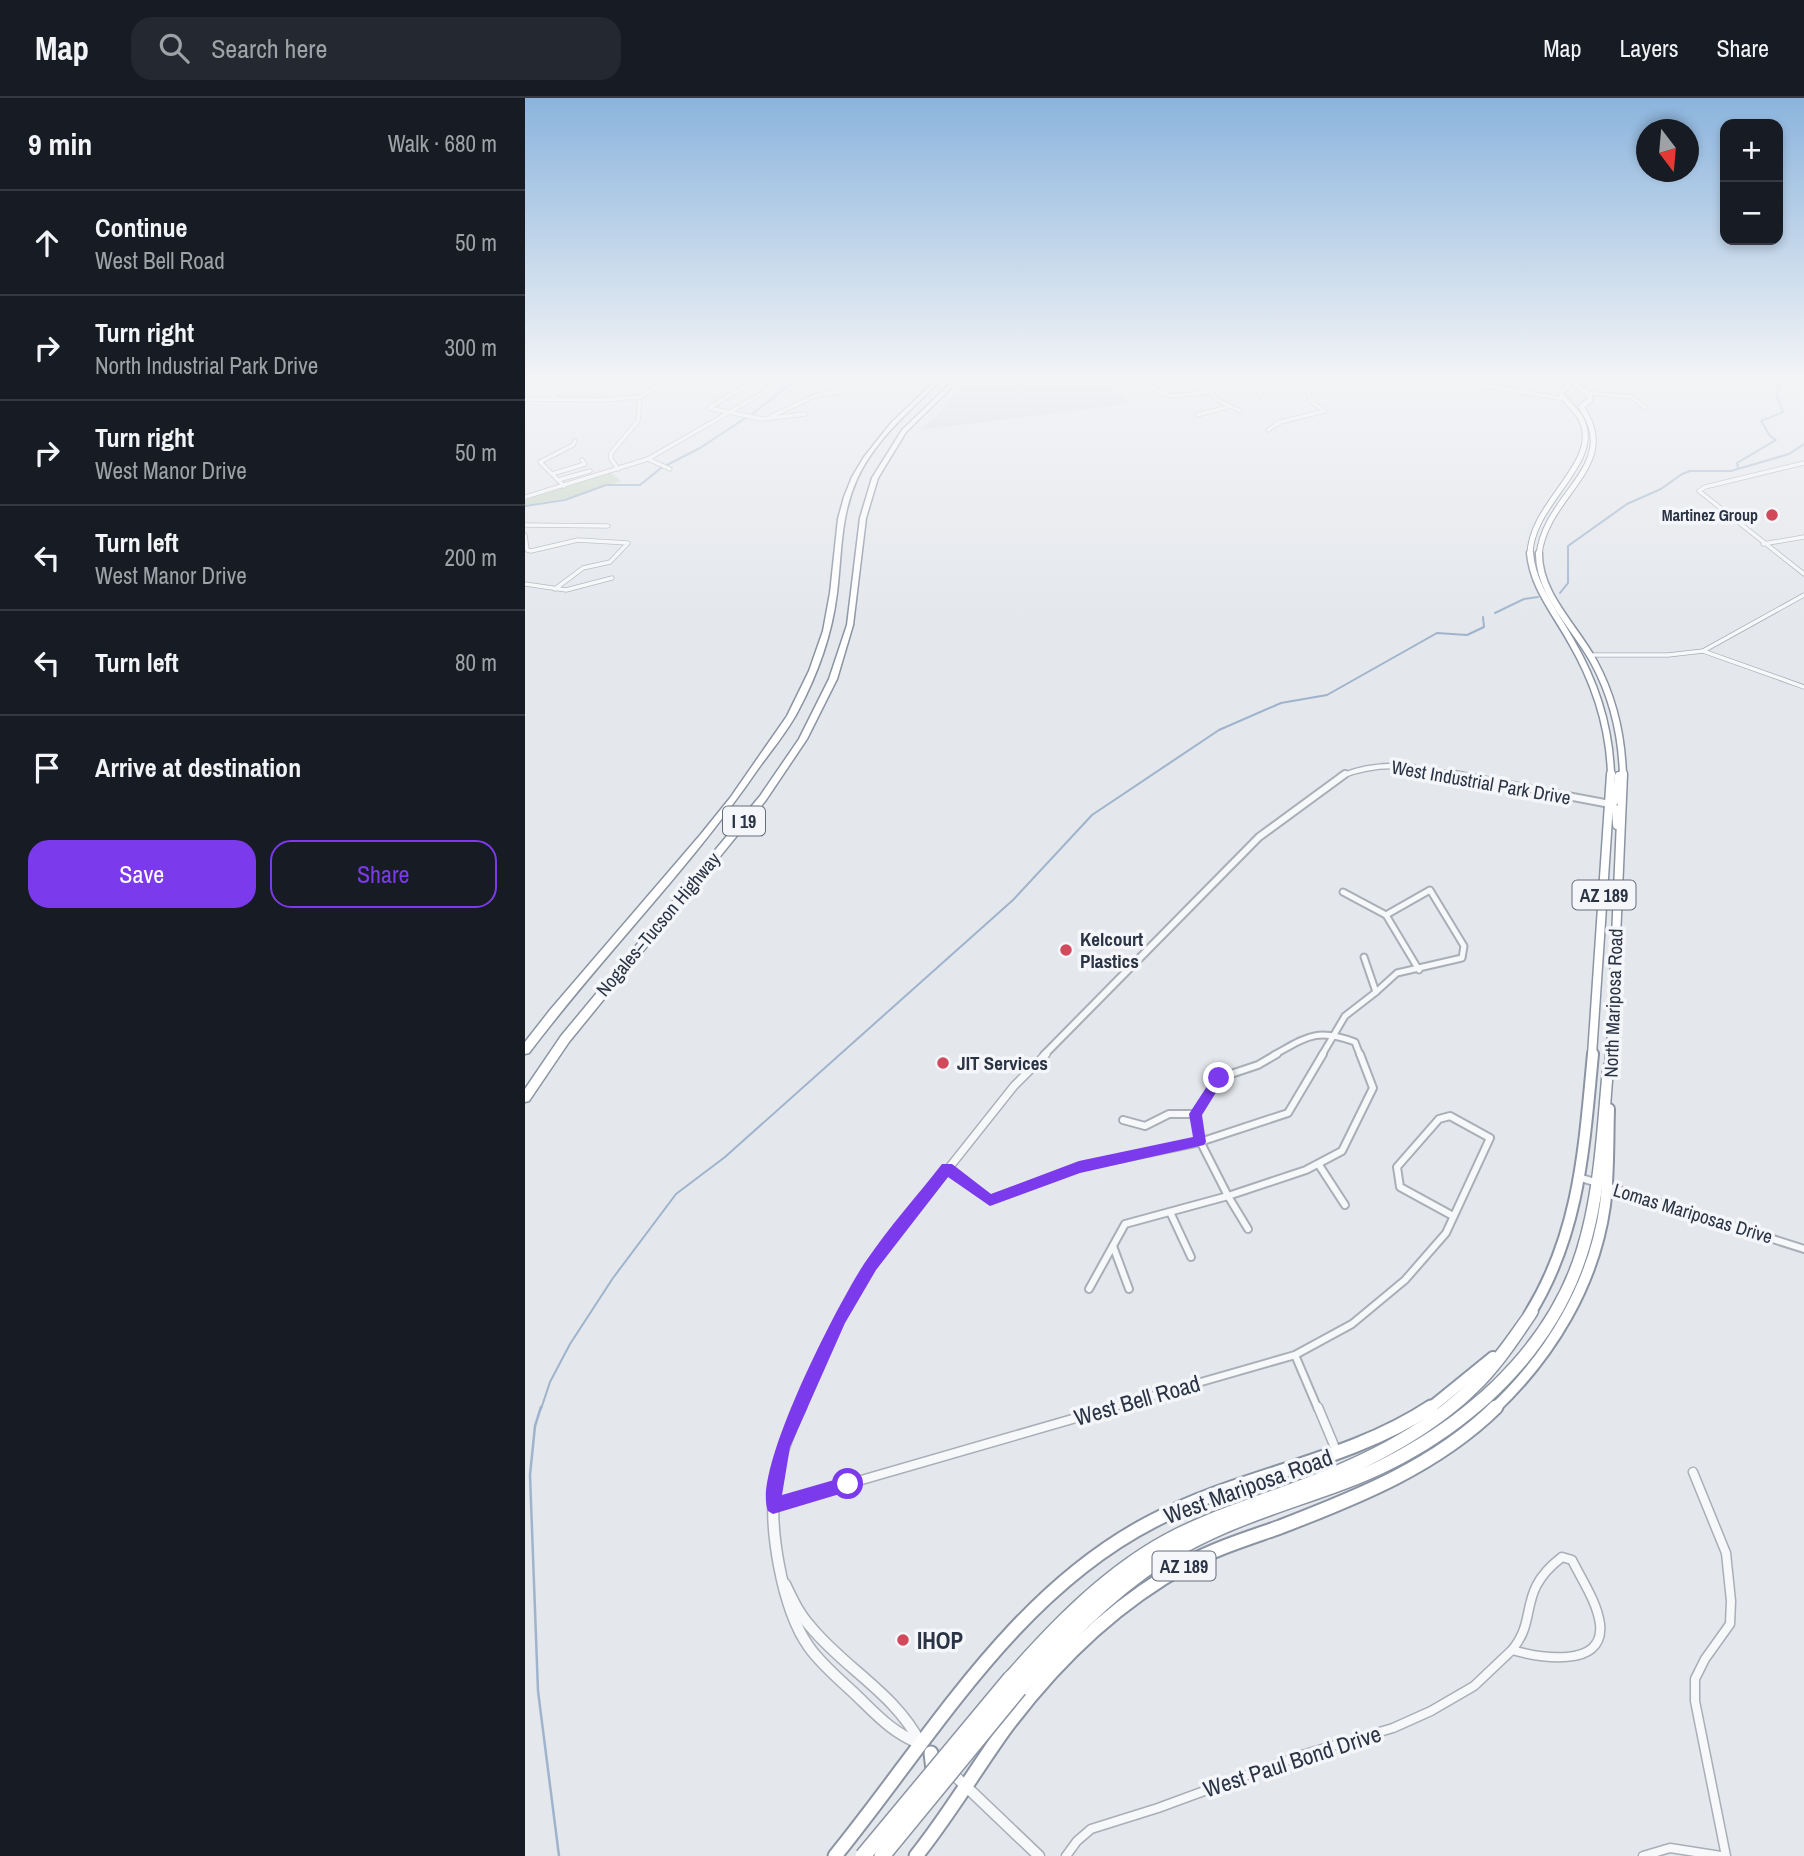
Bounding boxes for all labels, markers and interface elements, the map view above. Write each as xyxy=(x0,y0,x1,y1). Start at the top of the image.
search box xyxy=(131,17,621,80)
text: Map xyxy=(35,26,89,70)
icon: search xyxy=(155,29,193,67)
text: Search here xyxy=(211,31,327,66)
text: Map xyxy=(1543,32,1581,64)
text: Layers xyxy=(1619,32,1678,64)
text: Share xyxy=(1716,32,1769,64)
north arrow xyxy=(1636,119,1699,182)
map controls xyxy=(1720,119,1783,245)
button: + xyxy=(1720,119,1783,182)
text: 9 min xyxy=(28,124,92,164)
text: Walk · 680 m xyxy=(388,128,497,159)
button: − xyxy=(1720,182,1783,245)
text: Continue xyxy=(95,210,187,245)
icon: ahead xyxy=(28,224,66,262)
text: 50 m xyxy=(455,227,497,258)
text: West Bell Road xyxy=(95,245,225,276)
text: Turn right xyxy=(95,315,194,350)
icon: right xyxy=(28,329,66,367)
text: 300 m xyxy=(445,332,497,363)
text: North Industrial Park Drive xyxy=(95,350,318,381)
text: Turn right xyxy=(95,420,194,455)
icon: right xyxy=(28,434,66,472)
text: 50 m xyxy=(455,437,497,468)
text: West Manor Drive xyxy=(95,455,247,486)
place label: Martinez Group xyxy=(1662,504,1758,526)
marker: Martinez Group xyxy=(1764,507,1780,523)
text: Turn left xyxy=(95,525,179,560)
icon: left xyxy=(28,539,66,577)
text: 200 m xyxy=(445,542,497,573)
text: West Manor Drive xyxy=(95,560,247,591)
icon: left xyxy=(28,644,66,682)
text: Turn left xyxy=(95,645,179,680)
text: 80 m xyxy=(455,647,497,678)
icon: arrive xyxy=(28,749,66,787)
text: Arrive at destination xyxy=(95,750,301,785)
street label: West Industrial Park Drive xyxy=(1389,753,1573,811)
road number: I 19 xyxy=(723,806,765,836)
button: Save xyxy=(28,840,256,908)
button: Share xyxy=(270,840,497,908)
street label: Nogales–Tucson Highway xyxy=(590,846,726,1002)
road number: AZ 189 xyxy=(1573,880,1635,910)
place label: Kelcourt Plastics xyxy=(1080,926,1143,974)
street label: North Mariposa Road xyxy=(1597,928,1629,1078)
marker: Kelcourt Plastics xyxy=(1058,942,1074,958)
place label: JIT Services xyxy=(957,1050,1048,1076)
marker: JIT Services xyxy=(935,1055,951,1071)
route end xyxy=(1203,1062,1234,1093)
street label: Lomas Mariposas Drive xyxy=(1610,1176,1776,1250)
street label: West Bell Road xyxy=(1070,1367,1204,1433)
street label: West Mariposa Road xyxy=(1160,1441,1336,1531)
route start xyxy=(832,1468,863,1499)
road number: AZ 189 xyxy=(1153,1552,1215,1581)
place label: IHOP xyxy=(917,1625,963,1656)
marker: IHOP xyxy=(895,1632,911,1648)
street label: West Paul Bond Drive xyxy=(1199,1718,1385,1804)

